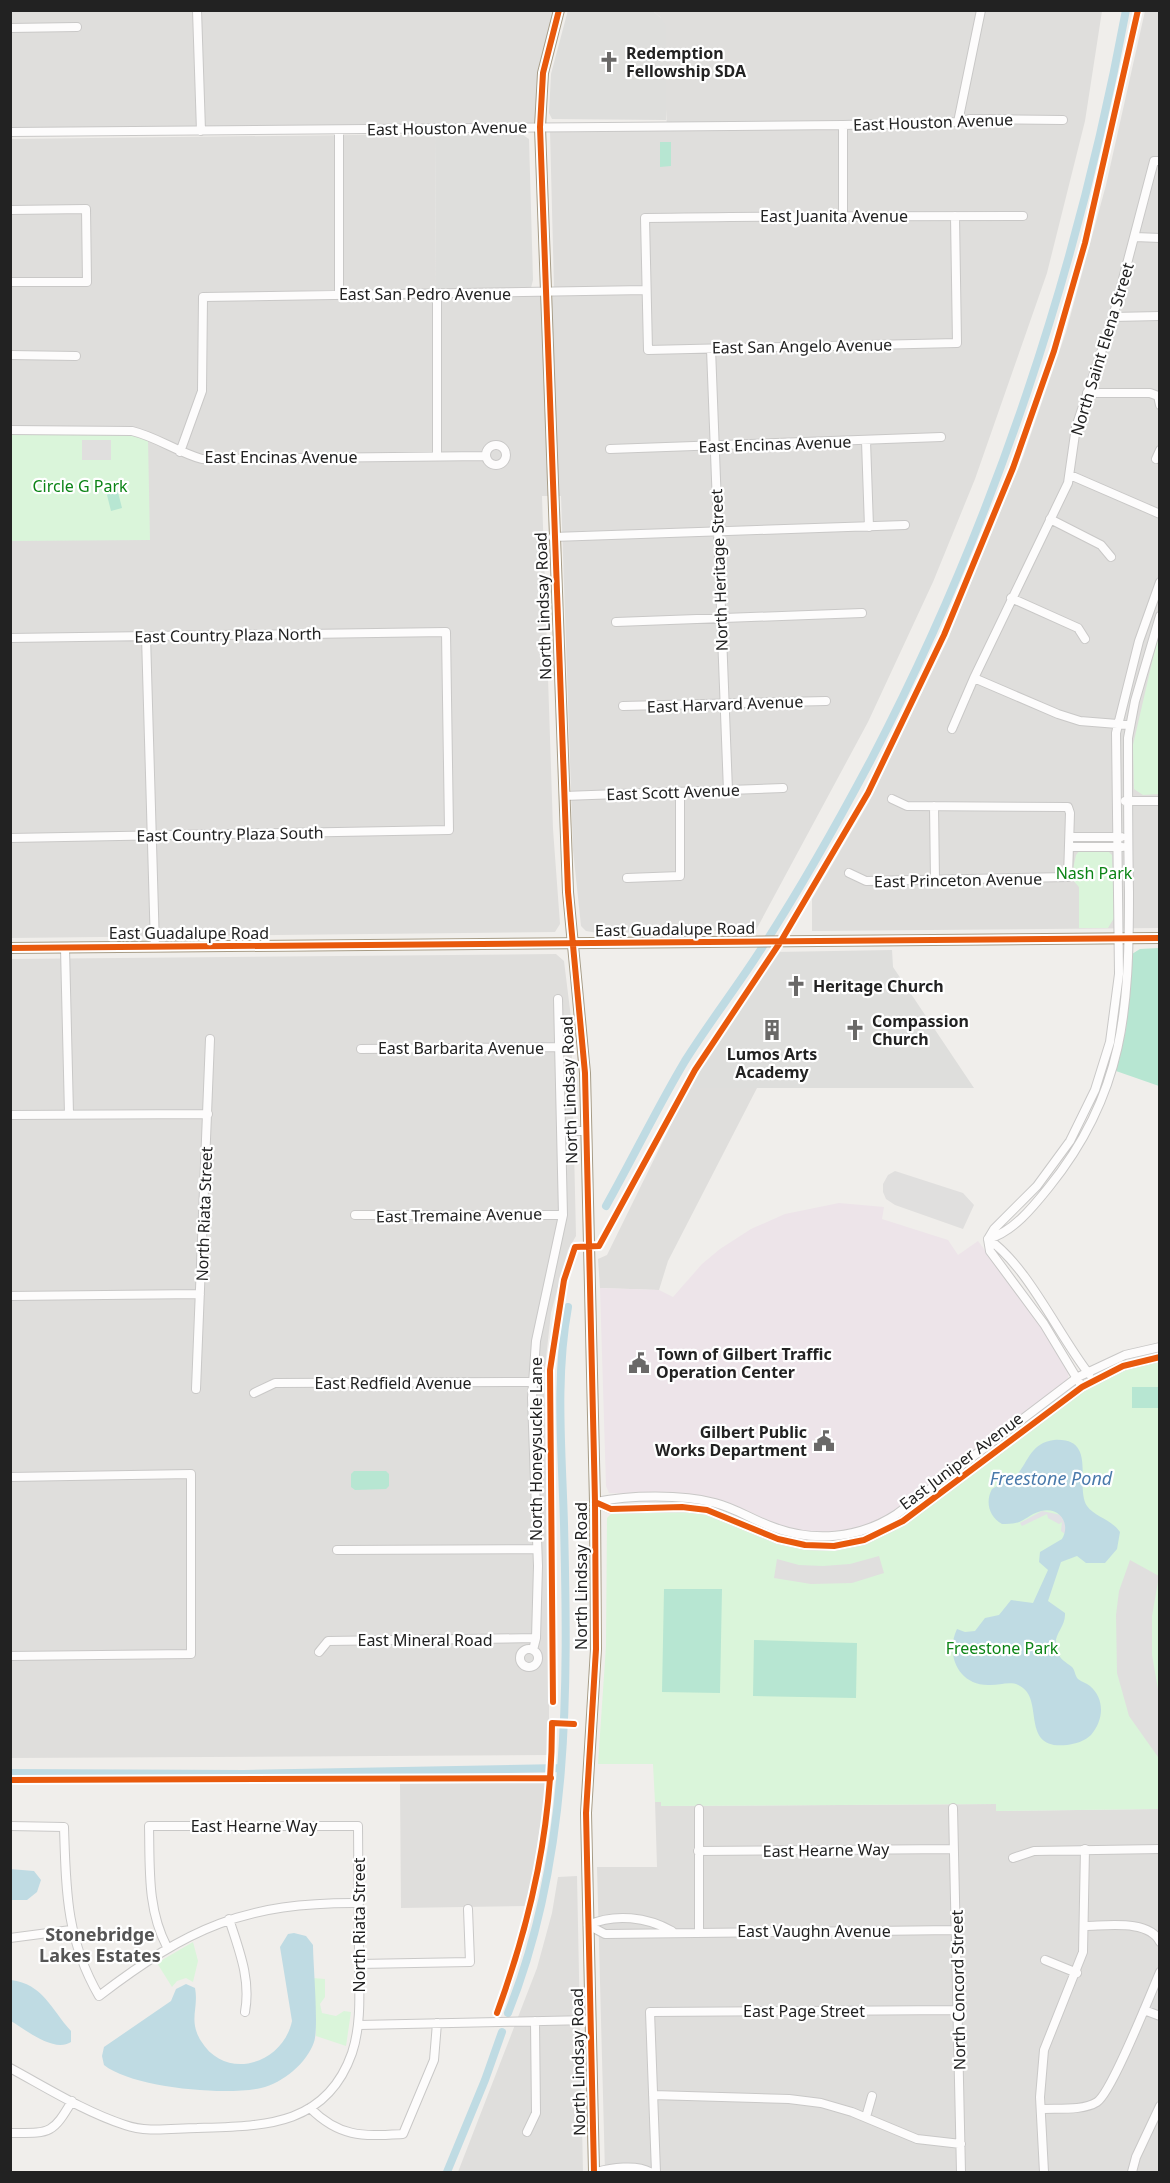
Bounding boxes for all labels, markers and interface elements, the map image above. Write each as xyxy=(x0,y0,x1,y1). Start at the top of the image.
place label: Redemption Fellowship SDA xyxy=(626,42,747,82)
church icon: Redemption Fellowship SDA xyxy=(597,50,621,74)
street label: East Houston Avenue xyxy=(853,108,1013,136)
street label: East Houston Avenue xyxy=(367,116,527,140)
street label: East Juanita Avenue xyxy=(760,205,908,227)
street label: North Saint Elena Street xyxy=(1065,260,1139,438)
street label: East San Pedro Avenue xyxy=(339,283,511,305)
street label: East San Angelo Avenue xyxy=(712,333,892,359)
street label: East Encinas Avenue xyxy=(698,430,852,458)
street label: East Encinas Avenue xyxy=(205,446,357,468)
park label: Circle G Park xyxy=(32,475,128,497)
street label: North Heritage Street xyxy=(705,488,733,652)
street label: North Lindsay Road xyxy=(529,532,557,680)
street label: East Country Plaza North xyxy=(134,622,322,648)
street label: East Harvard Avenue xyxy=(646,690,804,718)
street label: East Scott Avenue xyxy=(606,779,740,805)
street label: East Country Plaza South xyxy=(136,821,324,847)
park label: Nash Park xyxy=(1056,862,1133,884)
street label: East Princeton Avenue xyxy=(874,868,1042,892)
street label: East Guadalupe Road xyxy=(595,917,755,941)
street label: East Guadalupe Road xyxy=(109,922,269,944)
church icon: Heritage Church xyxy=(784,974,808,998)
place label: Heritage Church xyxy=(813,975,944,997)
place label: Compassion Church xyxy=(872,1010,969,1050)
street label: North Lindsay Road xyxy=(555,1016,583,1164)
building icon: Lumos Arts Academy xyxy=(760,1018,784,1042)
church icon: Compassion Church xyxy=(843,1018,867,1042)
street label: East Barbarita Avenue xyxy=(378,1037,544,1059)
place label: Lumos Arts Academy xyxy=(727,1043,817,1083)
street label: North Riata Street xyxy=(191,1146,217,1282)
street label: East Tremaine Avenue xyxy=(376,1203,542,1227)
place label: Town of Gilbert Traffic Operation Center xyxy=(656,1343,832,1383)
public building icon: Town of Gilbert Traffic Operation Center xyxy=(627,1351,651,1375)
street label: North Honeysuckle Lane xyxy=(525,1357,547,1541)
street label: East Redfield Avenue xyxy=(314,1372,472,1394)
street label: East Juniper Avenue xyxy=(895,1407,1027,1515)
place label: Gilbert Public Works Department xyxy=(655,1421,807,1461)
public building icon: Gilbert Public Works Department xyxy=(812,1429,836,1453)
water label: Freestone Pond xyxy=(990,1466,1113,1490)
street label: North Lindsay Road xyxy=(570,1502,592,1650)
street label: East Mineral Road xyxy=(357,1629,493,1651)
park label: Freestone Park xyxy=(946,1637,1059,1659)
street label: East Hearne Way xyxy=(191,1815,318,1837)
street label: East Hearne Way xyxy=(762,1838,890,1862)
street label: North Riata Street xyxy=(348,1857,370,1992)
street label: North Concord Street xyxy=(946,1909,970,2070)
street label: East Vaughn Avenue xyxy=(737,1920,891,1942)
district label: Stonebridge Lakes Estates xyxy=(39,1922,161,1967)
street label: North Lindsay Road xyxy=(566,1988,590,2136)
street label: East Page Street xyxy=(743,2000,865,2022)

